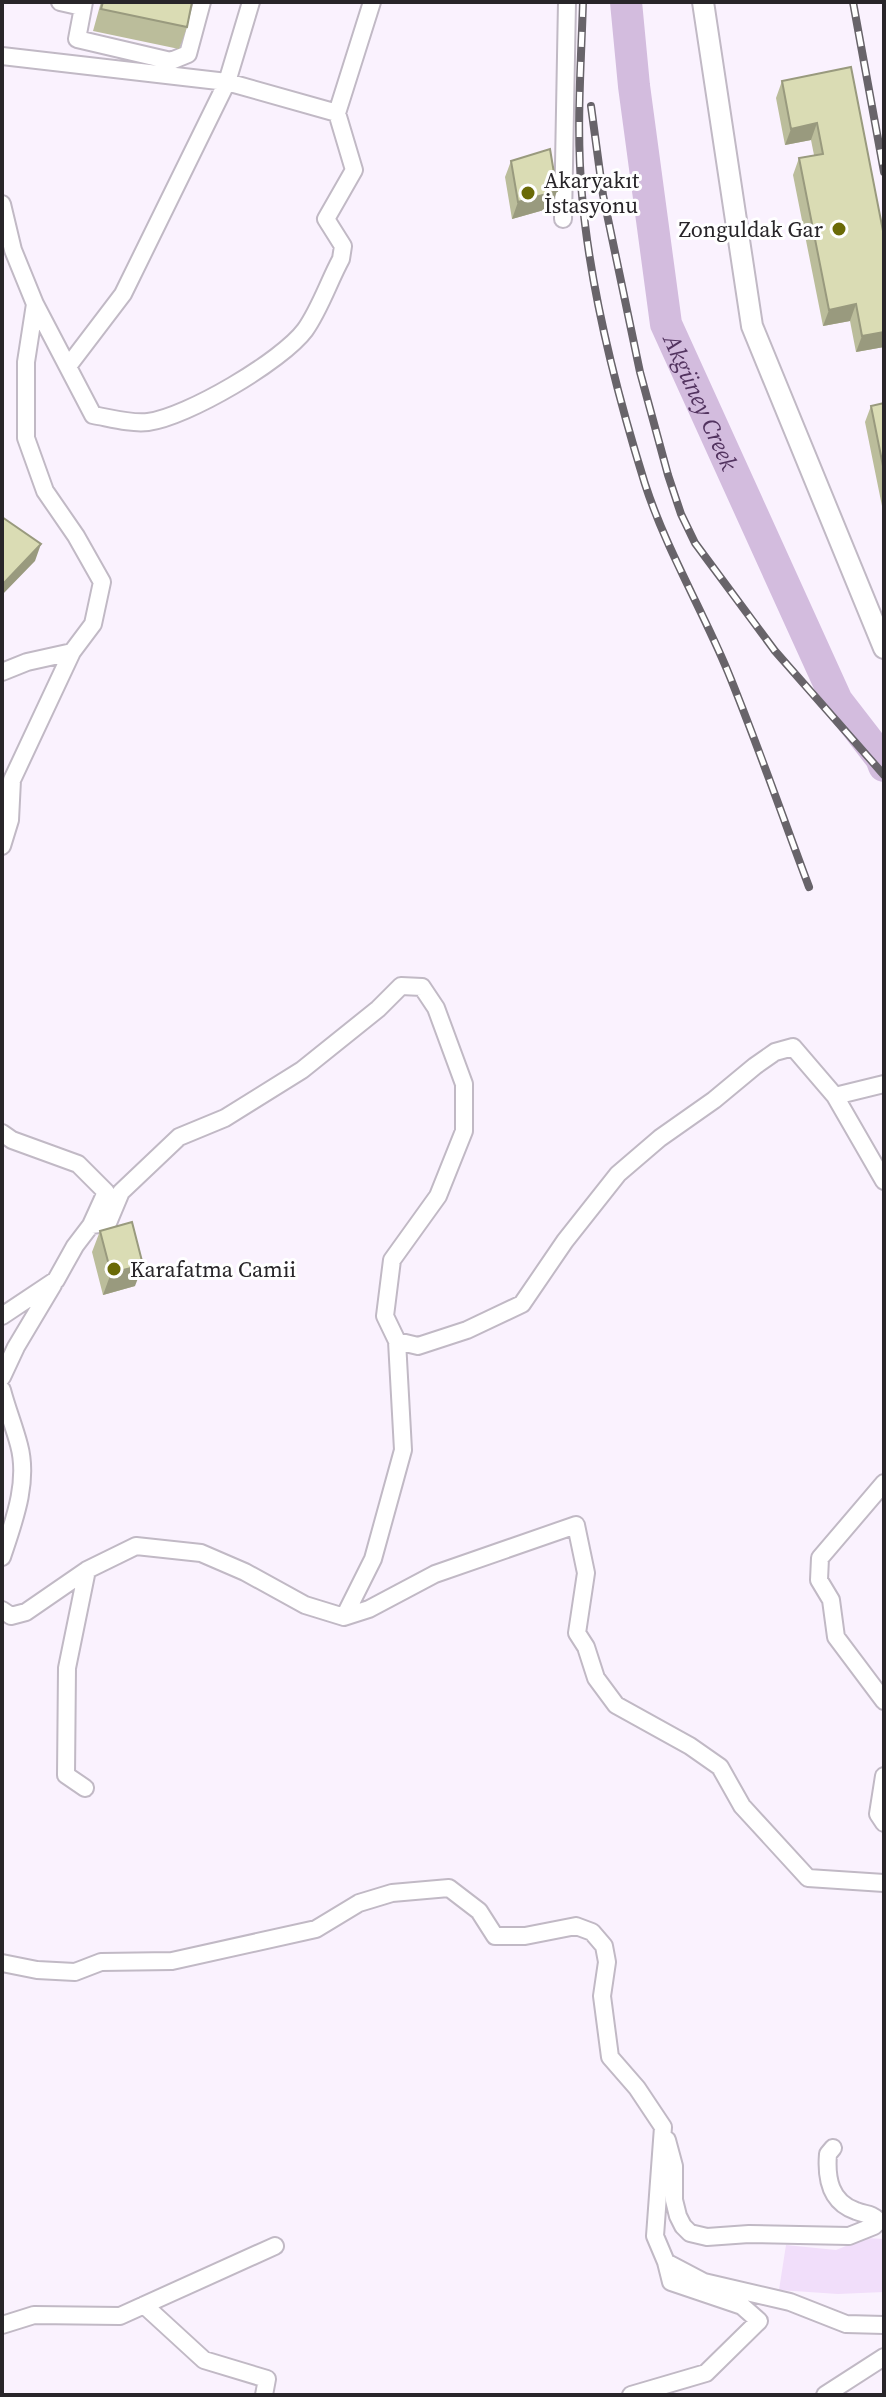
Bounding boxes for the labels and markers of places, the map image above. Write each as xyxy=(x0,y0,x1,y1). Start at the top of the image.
place label: Akaryakıt İstasyonu xyxy=(544,165,640,220)
marker: Akaryakıt İstasyonu xyxy=(519,184,537,202)
place label: Zonguldak Gar xyxy=(679,214,824,244)
marker: Zonguldak Gar xyxy=(830,220,848,238)
place label: Karafatma Camii xyxy=(130,1254,296,1284)
marker: Karafatma Camii xyxy=(105,1260,123,1278)

